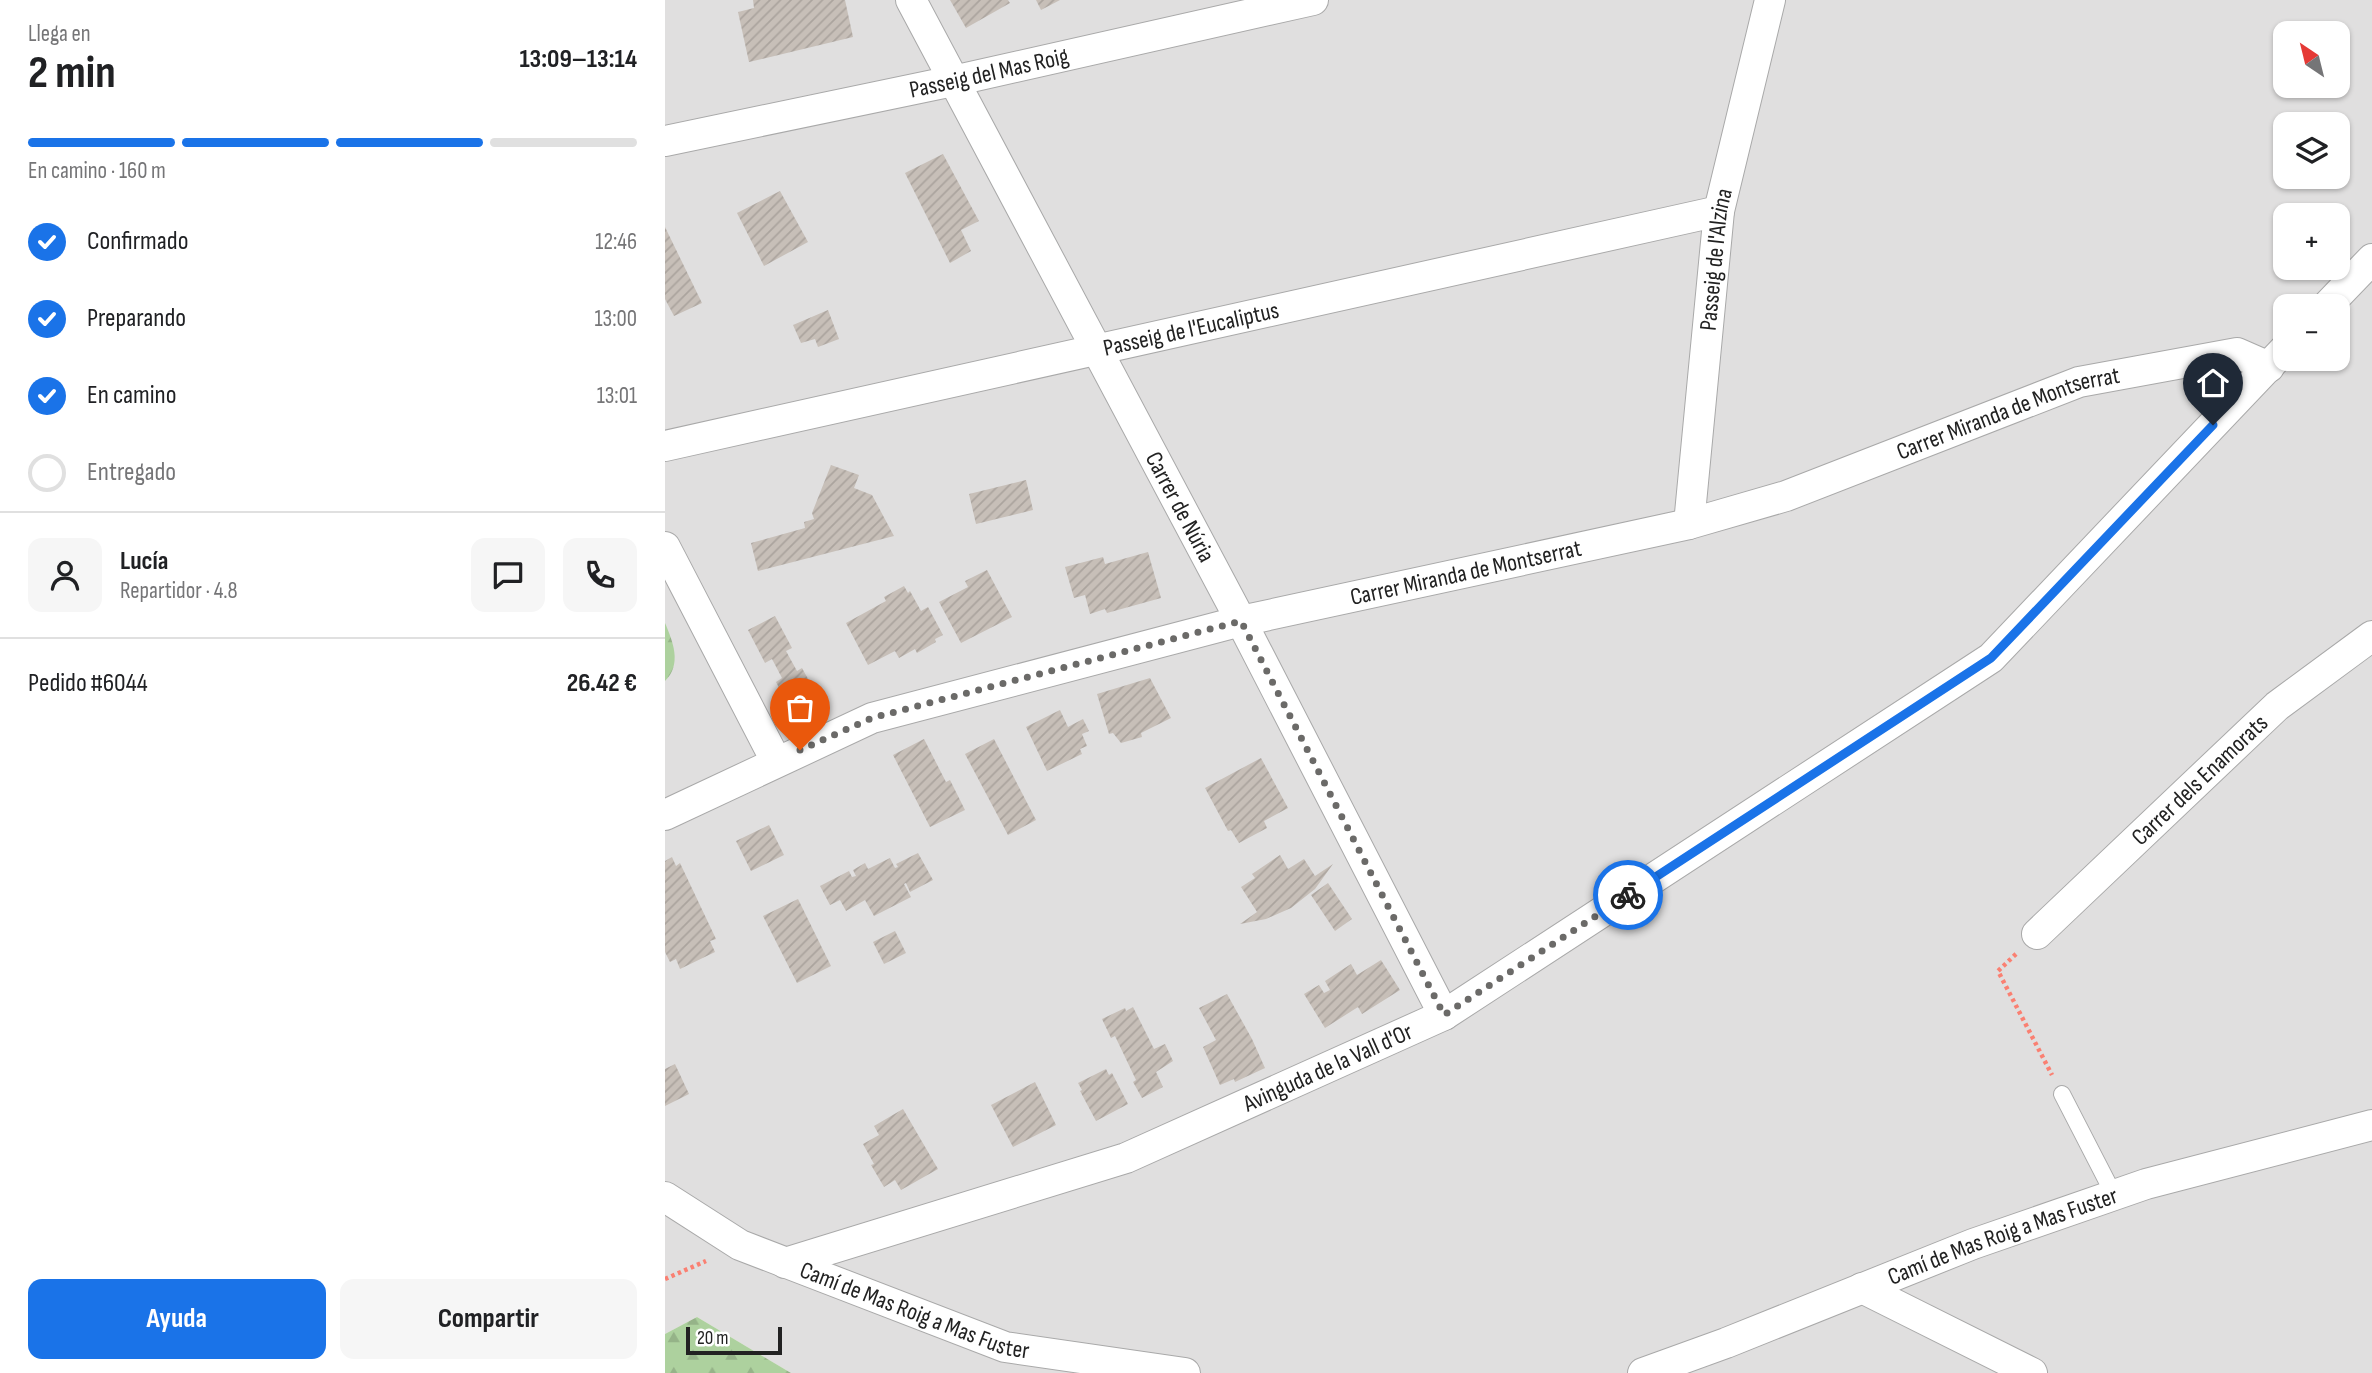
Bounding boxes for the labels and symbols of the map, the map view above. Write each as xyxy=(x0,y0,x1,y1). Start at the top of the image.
north arrow xyxy=(2273,21,2350,98)
street label: Passeig del Mas Roig xyxy=(907,41,1071,105)
street label: Passeig de l'Alzina xyxy=(1694,185,1739,332)
street label: Passeig de l'Eucaliptus xyxy=(1101,296,1282,363)
pin xyxy=(2183,353,2243,425)
street label: Carrer Miranda de Montserrat xyxy=(1892,361,2122,467)
street label: Carrer de Núria xyxy=(1139,447,1221,567)
street label: Carrer Miranda de Montserrat xyxy=(1347,534,1584,612)
pin xyxy=(770,678,830,750)
street label: Carrer dels Enamorats xyxy=(2126,709,2274,852)
courier xyxy=(1593,860,1663,930)
street label: Avinguda de la Vall d'Or xyxy=(1238,1017,1417,1119)
street label: Camí de Mas Roig a Mas Fuster xyxy=(1884,1181,2122,1292)
street label: Camí de Mas Roig a Mas Fuster xyxy=(796,1255,1031,1365)
scale bar xyxy=(686,1324,782,1356)

